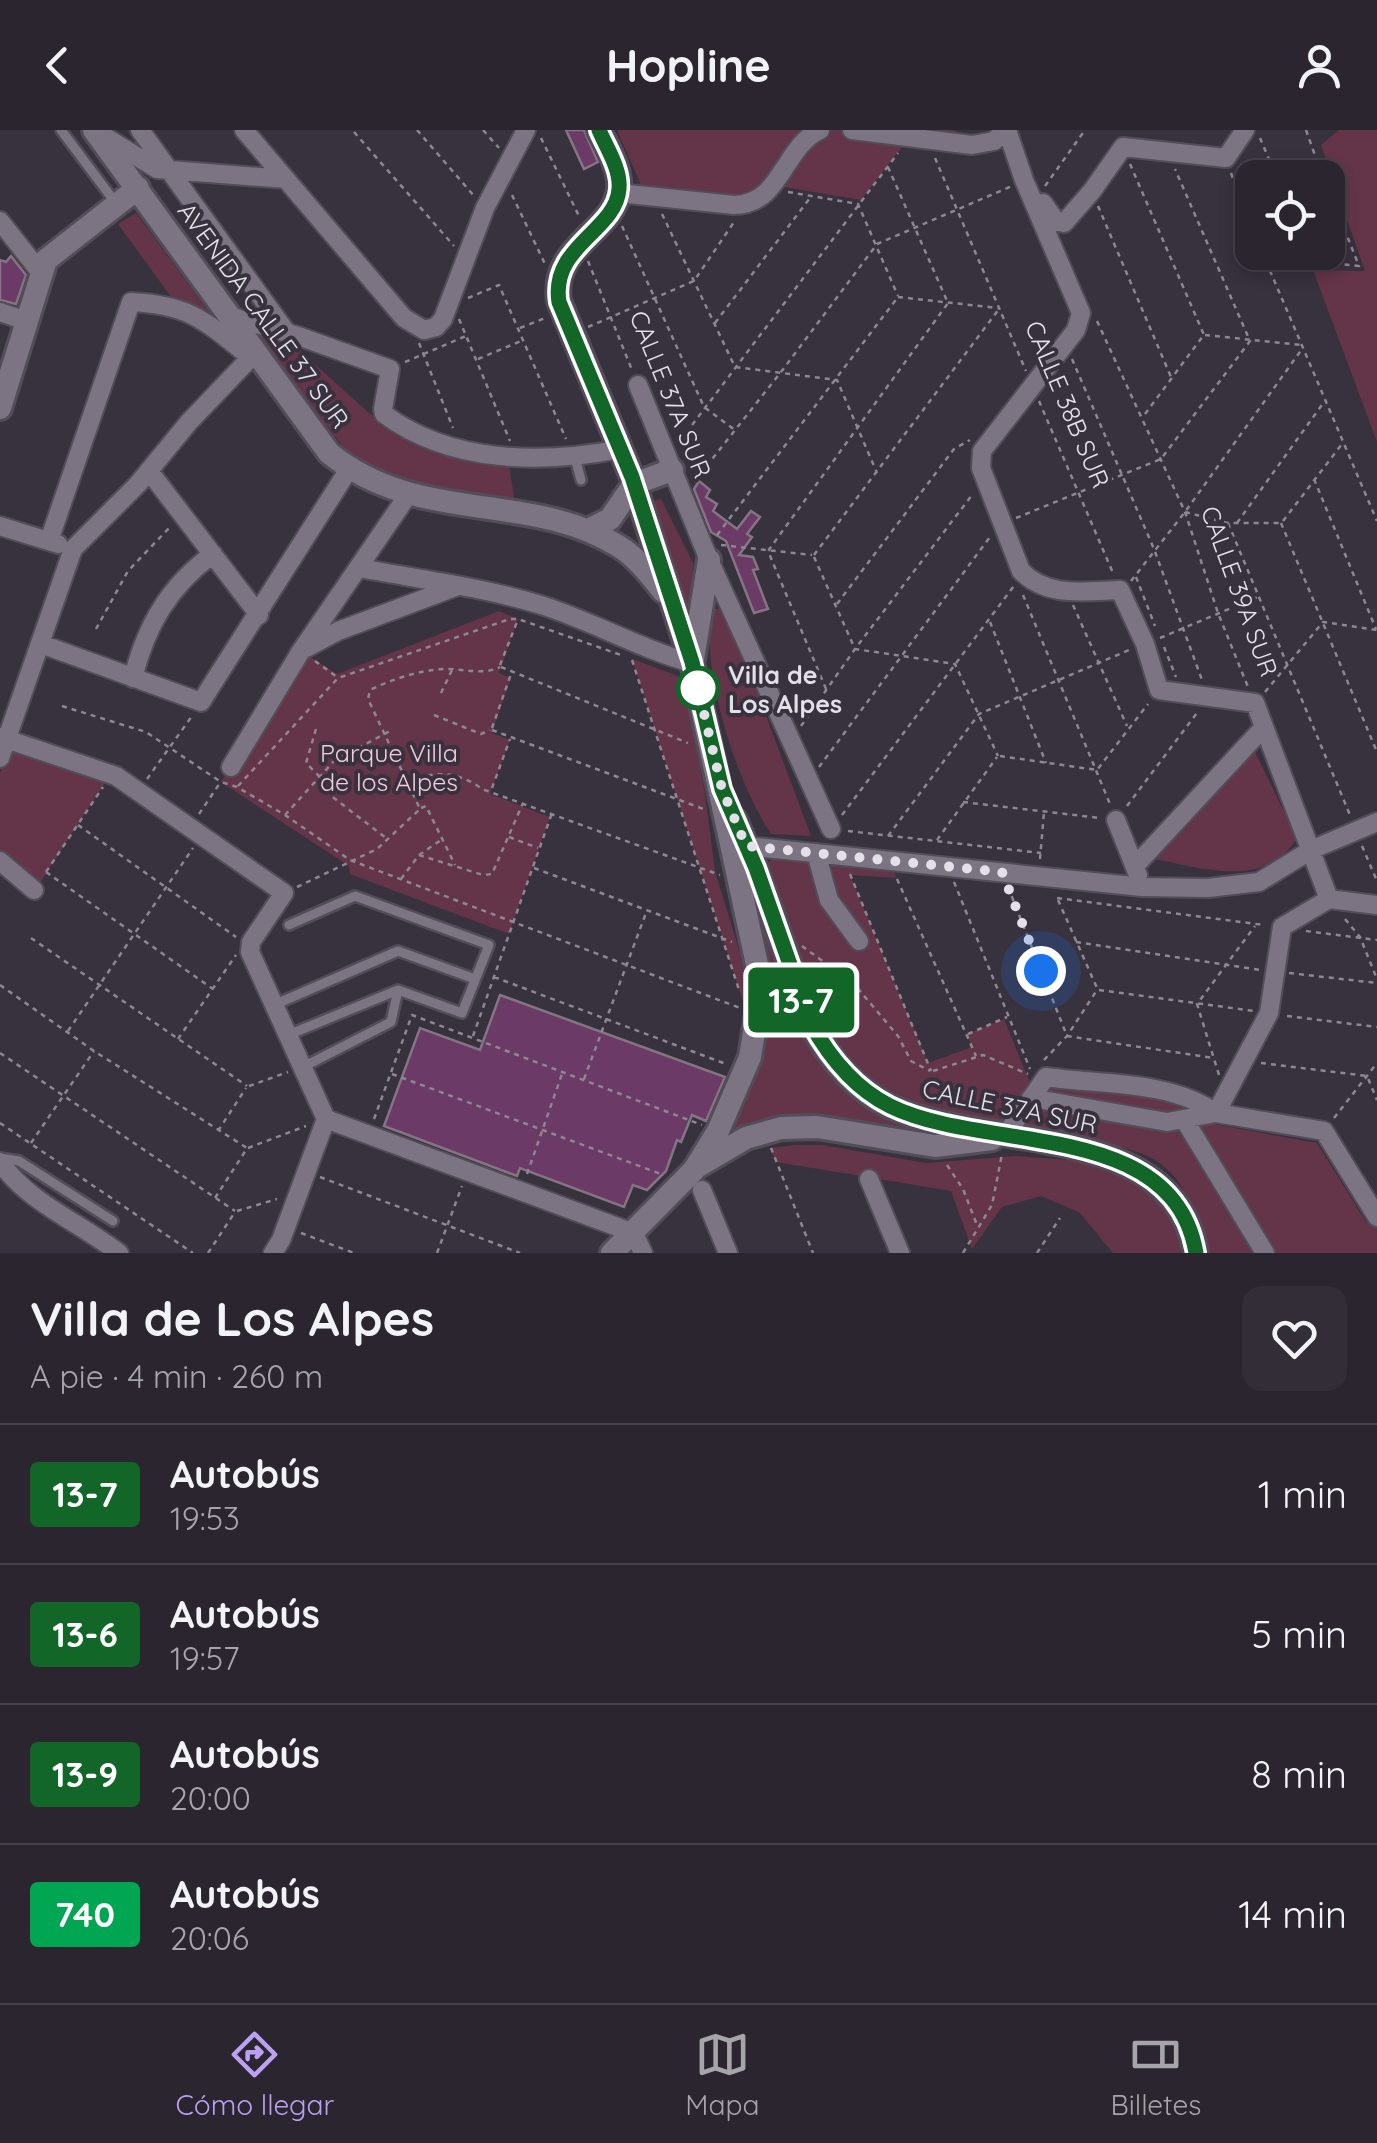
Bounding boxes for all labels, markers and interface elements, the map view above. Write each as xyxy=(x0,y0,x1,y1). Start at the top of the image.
text: Hopline xyxy=(606,37,771,93)
icon: back xyxy=(30,38,85,93)
icon: person xyxy=(1292,38,1347,93)
map controls xyxy=(1235,160,1345,270)
button: locate xyxy=(1235,160,1345,270)
street label: AVENIDA CALLE 37 SUR xyxy=(172,196,356,434)
street label: CALLE 37A SUR xyxy=(623,306,719,482)
street label: CALLE 38B SUR xyxy=(1019,316,1117,492)
street label: CALLE 39A SUR xyxy=(1195,502,1285,680)
place label: Villa de Los Alpes xyxy=(728,659,842,719)
marker: Villa de Los Alpes xyxy=(677,667,719,709)
park label: Parque Villa de los Alpes xyxy=(320,737,458,797)
your location xyxy=(1016,946,1066,996)
line badge: 13-7 xyxy=(731,968,871,1032)
text: 13-7 xyxy=(768,978,834,1022)
street label: CALLE 37A SUR xyxy=(920,1072,1100,1140)
button: heart xyxy=(1242,1286,1347,1391)
text: Villa de Los Alpes xyxy=(30,1288,434,1348)
text: A pie · 4 min · 260 m xyxy=(30,1356,323,1396)
text: Autobús xyxy=(170,1450,320,1498)
text: 1 min xyxy=(1258,1470,1347,1518)
text: 13-7 xyxy=(52,1472,118,1516)
text: 19:53 xyxy=(170,1498,240,1538)
text: Autobús xyxy=(170,1590,320,1638)
text: 5 min xyxy=(1251,1610,1347,1658)
text: 13-6 xyxy=(52,1612,118,1656)
text: 19:57 xyxy=(170,1638,240,1678)
text: Autobús xyxy=(170,1730,320,1778)
text: 8 min xyxy=(1251,1750,1347,1798)
text: 13-9 xyxy=(52,1752,118,1796)
text: 20:00 xyxy=(170,1778,251,1818)
text: Autobús xyxy=(170,1870,320,1918)
text: 14 min xyxy=(1238,1890,1347,1938)
text: 740 xyxy=(55,1892,115,1936)
text: 20:06 xyxy=(170,1918,249,1958)
tab: Cómo llegar xyxy=(176,2027,334,2122)
tab: Mapa xyxy=(685,2027,759,2122)
tab: Billetes xyxy=(1110,2027,1201,2122)

